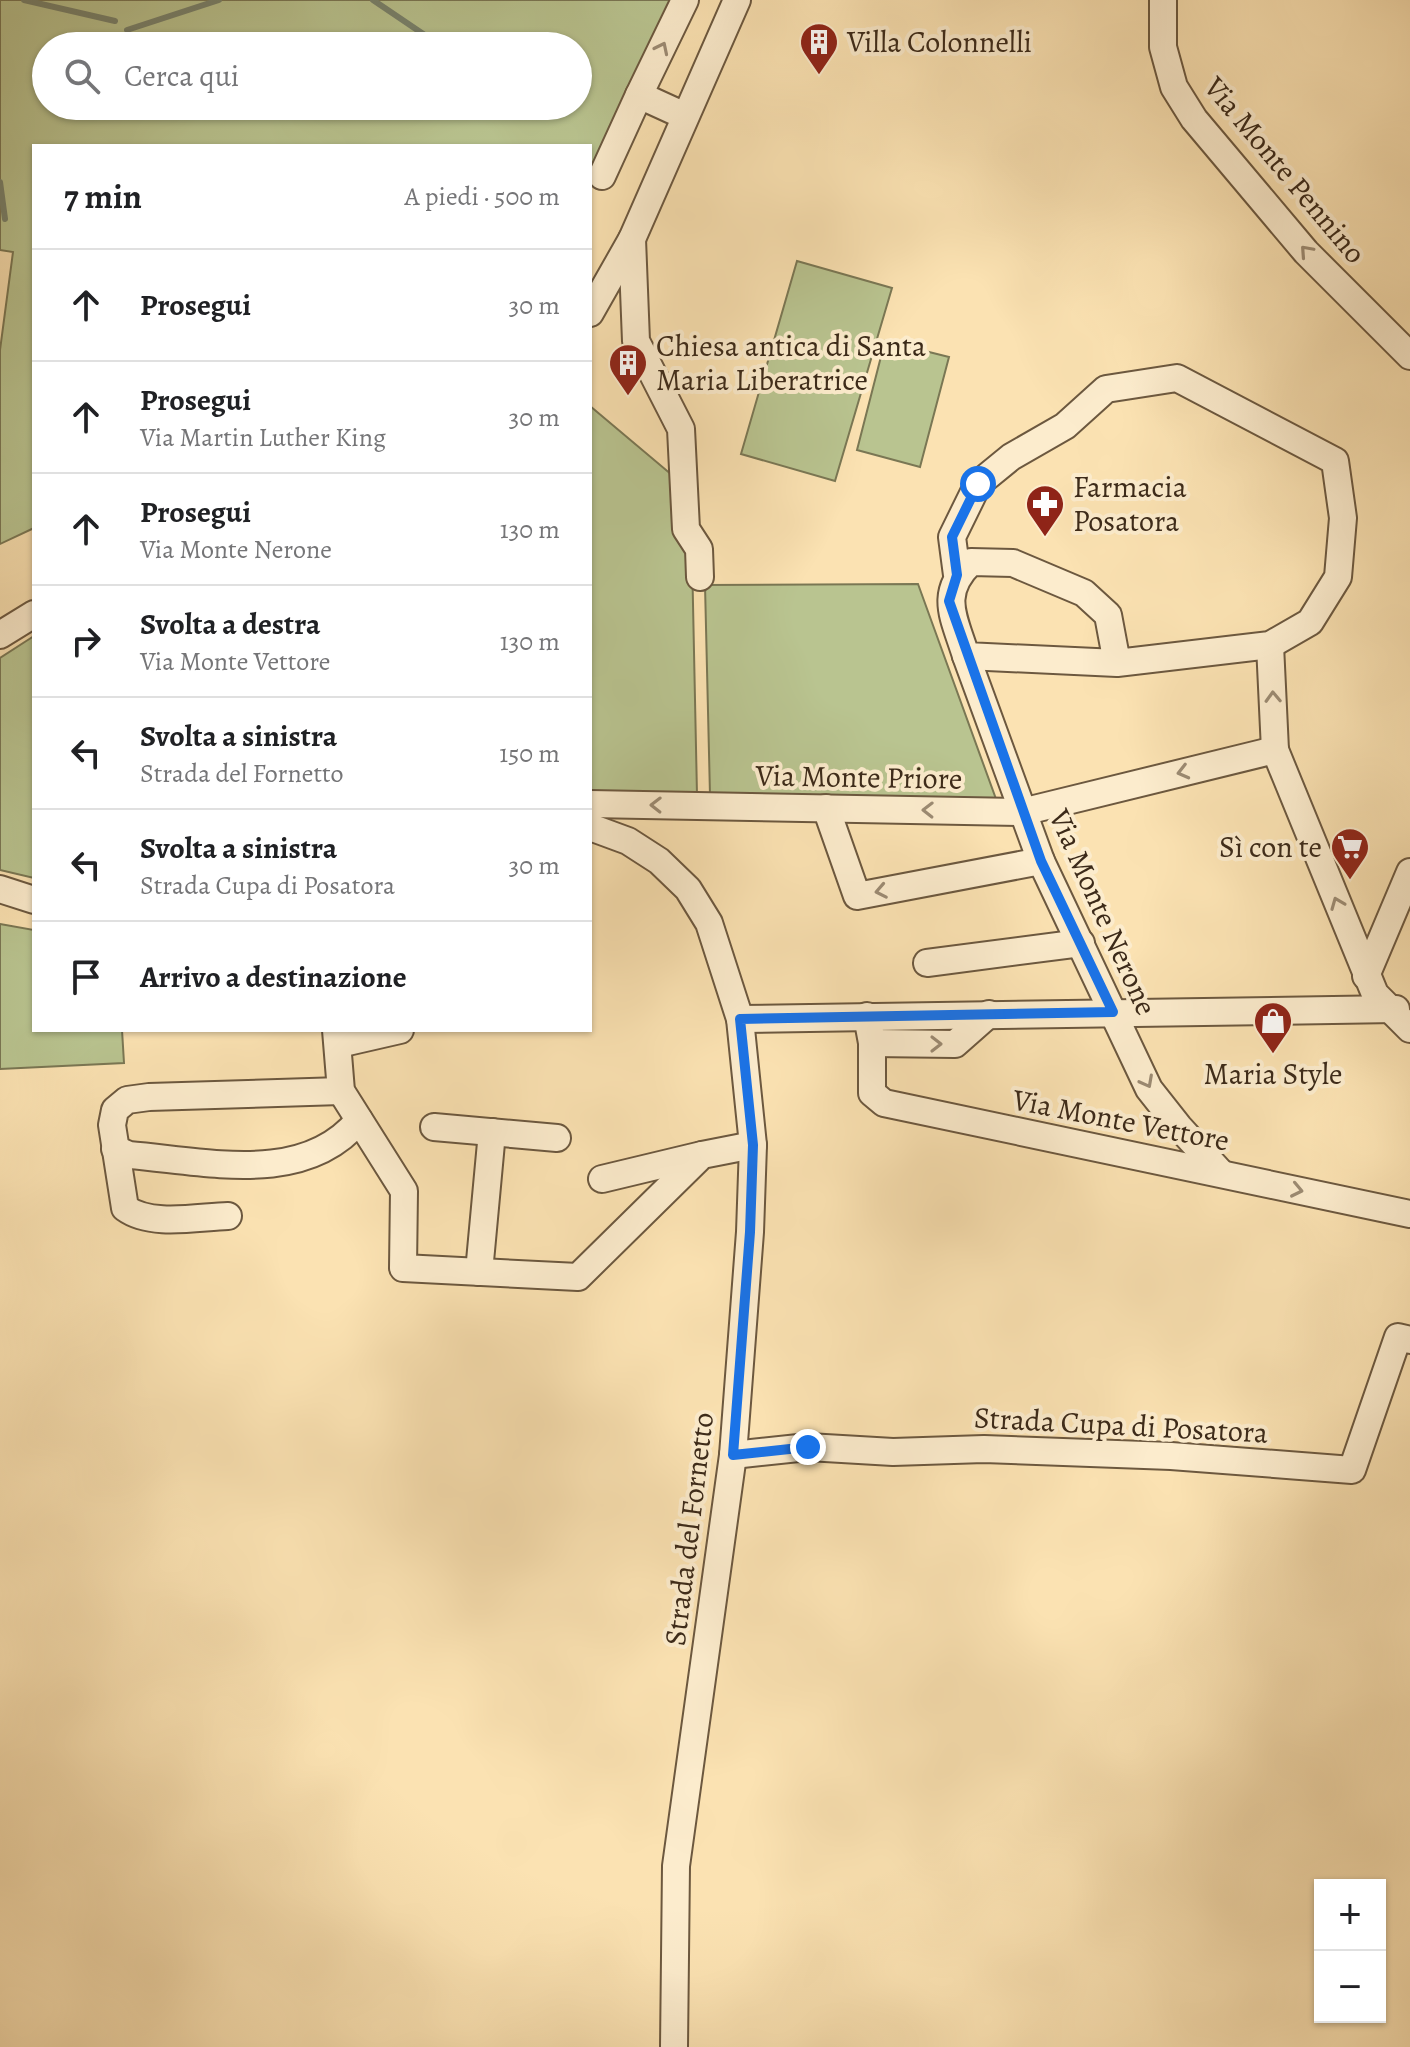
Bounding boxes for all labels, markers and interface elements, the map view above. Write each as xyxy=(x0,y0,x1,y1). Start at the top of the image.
building icon: Villa Colonnelli xyxy=(798,21,840,76)
place label: Villa Colonnelli xyxy=(846,22,1032,62)
search box xyxy=(32,32,592,120)
one-way arrow xyxy=(652,41,668,56)
icon: search xyxy=(60,54,104,98)
text: Cerca qui xyxy=(124,56,239,96)
street label: Via Monte Pennino xyxy=(1194,67,1375,272)
text: 7 min xyxy=(64,173,142,220)
text: A piedi · 500 m xyxy=(405,179,560,214)
one-way arrow xyxy=(1301,245,1315,260)
icon: ahead xyxy=(64,283,108,327)
text: Prosegui xyxy=(140,285,251,325)
text: 30 m xyxy=(509,288,560,323)
place label: Chiesa antica di Santa Maria Liberatrice xyxy=(656,326,926,400)
building icon: Chiesa antica di Santa Maria Liberatrice xyxy=(607,342,649,397)
text: Prosegui xyxy=(140,380,251,420)
icon: ahead xyxy=(64,395,108,439)
text: 30 m xyxy=(509,400,560,435)
text: Via Martin Luther King xyxy=(140,420,386,455)
route start xyxy=(960,466,996,502)
place label: Farmacia Posatora xyxy=(1073,467,1187,541)
pharmacy icon: Farmacia Posatora xyxy=(1024,483,1066,538)
text: Prosegui xyxy=(140,492,251,532)
icon: ahead xyxy=(64,507,108,551)
text: 130 m xyxy=(500,512,560,547)
text: Via Monte Nerone xyxy=(140,532,332,567)
text: Svolta a destra xyxy=(140,604,321,644)
icon: right xyxy=(64,619,108,663)
text: 130 m xyxy=(500,624,560,659)
text: Via Monte Vettore xyxy=(140,644,331,679)
one-way arrow xyxy=(1264,690,1281,703)
text: Svolta a sinistra xyxy=(140,716,337,756)
icon: left xyxy=(64,731,108,775)
text: 150 m xyxy=(499,736,560,771)
street label: Via Monte Priore xyxy=(754,755,963,799)
text: Strada del Fornetto xyxy=(140,756,344,791)
one-way arrow xyxy=(1177,763,1191,780)
one-way arrow xyxy=(649,796,662,814)
one-way arrow xyxy=(921,801,934,819)
street label: Via Monte Nerone xyxy=(1039,802,1166,1021)
supermarket icon: Sì con te xyxy=(1329,826,1371,881)
place label: Sì con te xyxy=(1219,827,1322,867)
text: Svolta a sinistra xyxy=(140,828,337,868)
icon: left xyxy=(64,843,108,887)
text: 30 m xyxy=(509,848,560,883)
text: Strada Cupa di Posatora xyxy=(140,868,395,903)
one-way arrow xyxy=(875,882,889,899)
one-way arrow xyxy=(1330,897,1347,911)
icon: arrive xyxy=(64,955,108,999)
text: Arrivo a destinazione xyxy=(140,957,407,997)
shop icon: Maria Style xyxy=(1252,1000,1294,1055)
one-way arrow xyxy=(930,1035,943,1053)
place label: Maria Style xyxy=(1204,1054,1342,1094)
one-way arrow xyxy=(1137,1073,1153,1088)
street label: Via Monte Vettore xyxy=(1008,1079,1233,1161)
one-way arrow xyxy=(1290,1181,1304,1198)
street label: Strada Cupa di Posatora xyxy=(973,1397,1269,1453)
street label: Strada del Fornetto xyxy=(655,1410,723,1648)
route end xyxy=(790,1429,826,1465)
map controls xyxy=(1314,1879,1386,2023)
button: + xyxy=(1314,1879,1386,1951)
button: − xyxy=(1314,1951,1386,2023)

